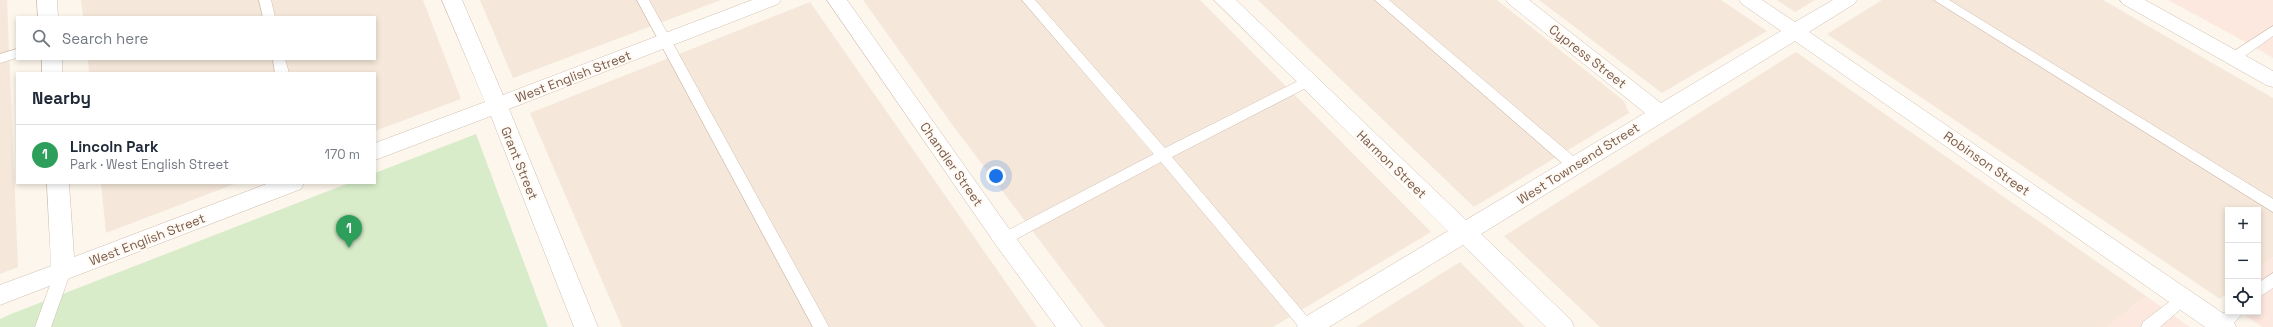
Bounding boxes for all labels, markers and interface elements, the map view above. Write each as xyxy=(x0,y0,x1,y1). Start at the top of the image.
search box xyxy=(16,16,376,60)
street label: Cypress Street xyxy=(1545,21,1630,92)
icon: search xyxy=(30,27,52,49)
text: Search here xyxy=(62,29,148,48)
street label: West English Street xyxy=(513,47,634,106)
text: Nearby xyxy=(32,87,91,109)
street label: Chandler Street xyxy=(916,119,987,210)
street label: West Townsend Street xyxy=(1514,119,1643,208)
street label: Grant Street xyxy=(497,124,542,202)
street label: Harmon Street xyxy=(1353,127,1430,202)
street label: Robinson Street xyxy=(1940,127,2033,200)
text: Lincoln Park xyxy=(70,137,158,156)
text: 1 xyxy=(42,146,48,163)
text: 170 m xyxy=(324,146,360,163)
text: Park · West English Street xyxy=(70,156,229,173)
your location xyxy=(986,166,1006,186)
map controls xyxy=(2225,207,2261,315)
button: + xyxy=(2225,207,2261,243)
street label: West English Street xyxy=(87,210,208,269)
pin: 1 xyxy=(336,215,362,248)
button: − xyxy=(2225,243,2261,279)
button: locate xyxy=(2225,279,2261,315)

